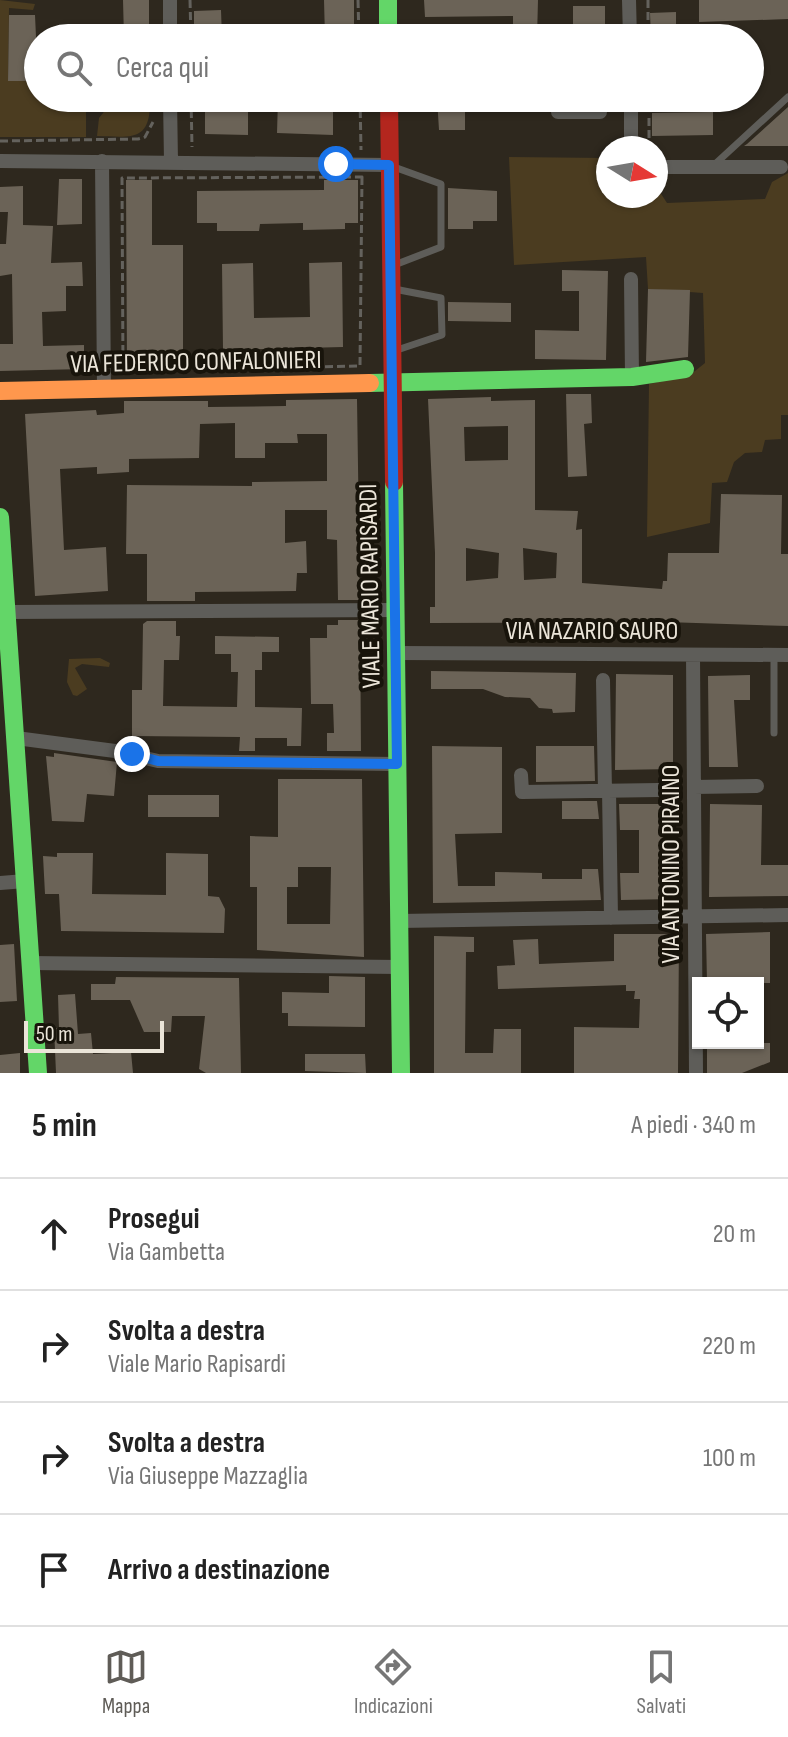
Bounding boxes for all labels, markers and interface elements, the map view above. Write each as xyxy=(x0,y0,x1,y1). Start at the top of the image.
search box xyxy=(24,24,764,112)
icon: search xyxy=(52,46,96,90)
text: Cerca qui xyxy=(116,50,209,86)
north arrow xyxy=(596,136,668,208)
route start xyxy=(318,146,354,182)
street label: VIA FEDERICO CONFALONIERI xyxy=(70,345,322,380)
street label: VIALE MARIO RAPISARDI xyxy=(353,483,388,689)
street label: VIA NAZARIO SAURO xyxy=(506,616,678,647)
route end xyxy=(114,736,150,772)
street label: VIA ANTONINO PIRAINO xyxy=(656,765,687,963)
map controls xyxy=(692,977,764,1049)
button: locate xyxy=(692,977,764,1049)
scale bar xyxy=(24,1017,164,1053)
text: 50 m xyxy=(36,1021,72,1048)
text: 5 min xyxy=(32,1105,97,1146)
text: A piedi · 340 m xyxy=(631,1110,756,1141)
text: Prosegui xyxy=(108,1201,200,1237)
icon: ahead xyxy=(32,1212,76,1256)
text: 20 m xyxy=(713,1219,756,1250)
text: Via Gambetta xyxy=(108,1237,225,1268)
text: Svolta a destra xyxy=(108,1313,265,1349)
icon: right xyxy=(32,1324,76,1368)
text: 220 m xyxy=(702,1331,756,1362)
text: Viale Mario Rapisardi xyxy=(108,1349,286,1380)
text: Svolta a destra xyxy=(108,1425,265,1461)
icon: right xyxy=(32,1436,76,1480)
text: 100 m xyxy=(703,1443,756,1474)
text: Via Giuseppe Mazzaglia xyxy=(108,1461,308,1492)
icon: arrive xyxy=(32,1548,76,1592)
text: Arrivo a destinazione xyxy=(108,1552,330,1588)
tab: Mappa xyxy=(102,1645,150,1720)
tab: Indicazioni xyxy=(354,1645,433,1720)
tab: Salvati xyxy=(637,1645,686,1720)

